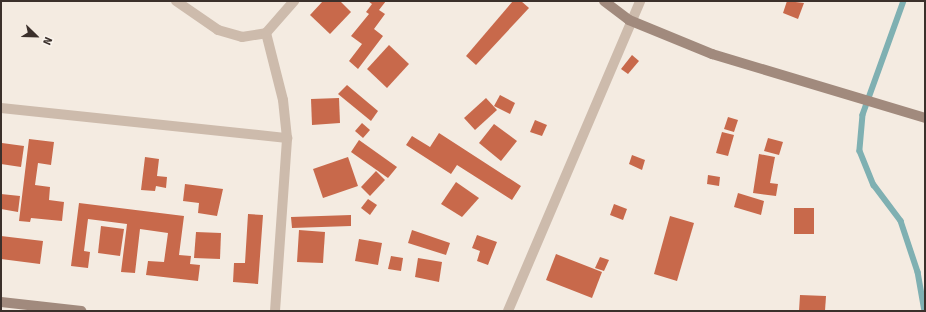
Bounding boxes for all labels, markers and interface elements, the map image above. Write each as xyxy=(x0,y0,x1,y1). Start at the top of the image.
north arrow xyxy=(16,16,56,56)
text: N xyxy=(40,35,55,47)

